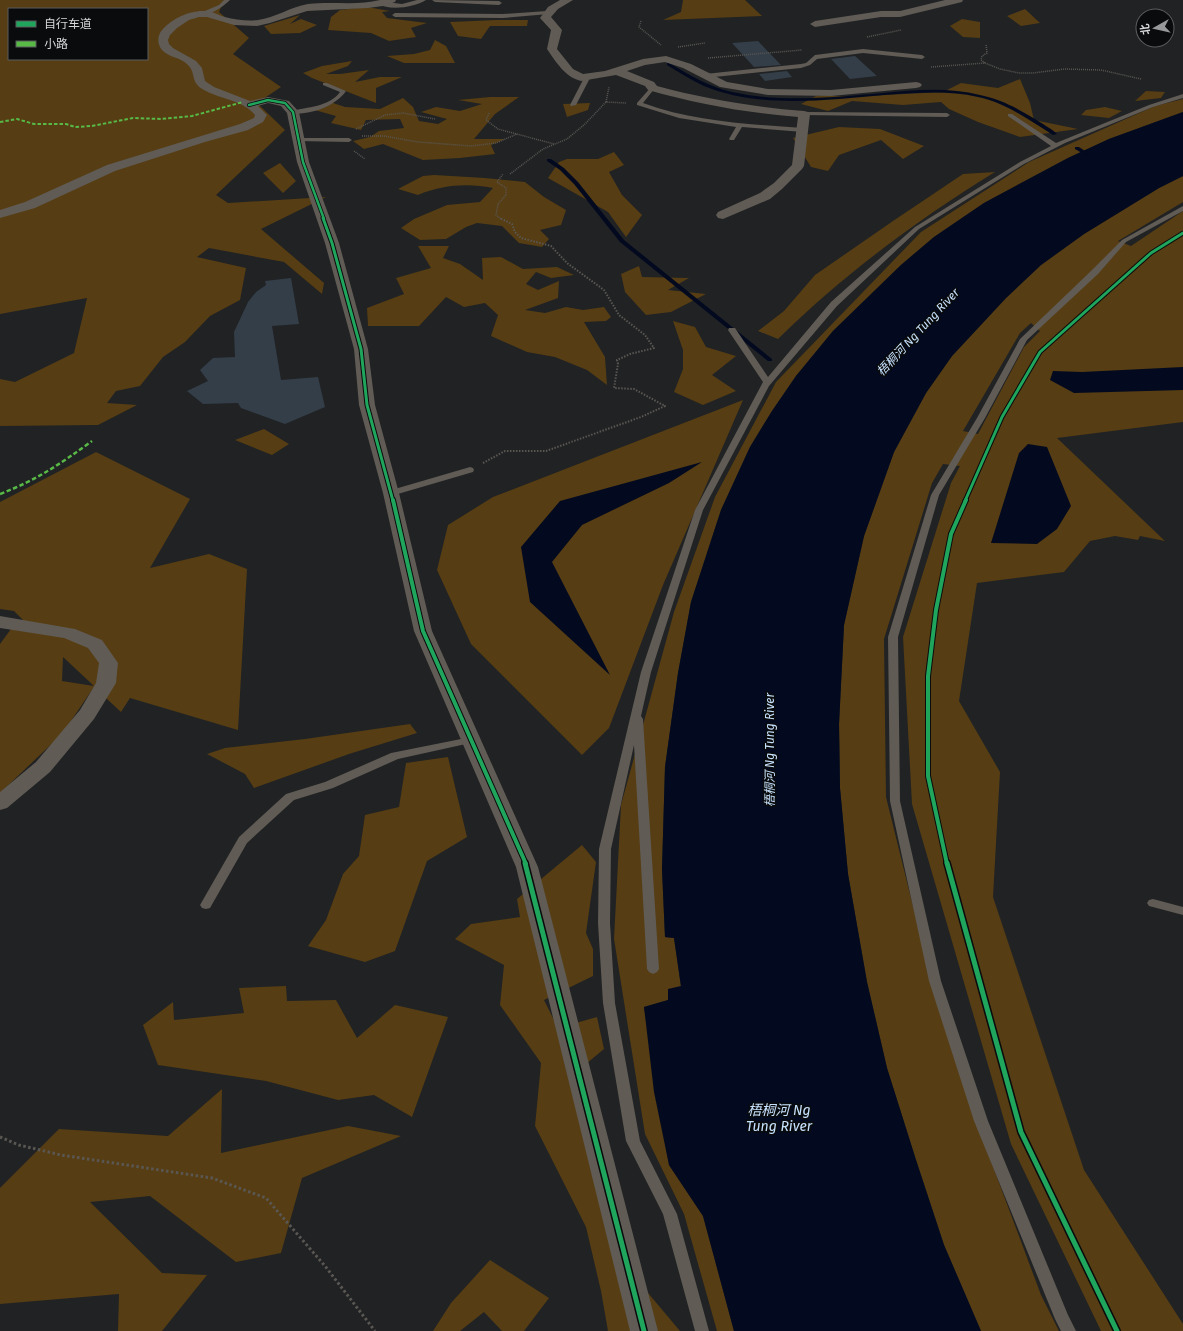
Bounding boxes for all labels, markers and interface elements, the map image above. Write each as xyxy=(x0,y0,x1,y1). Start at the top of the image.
legend xyxy=(8,8,148,60)
north arrow xyxy=(1135,8,1175,48)
text: 自行车道 xyxy=(44,17,92,31)
text: 北 xyxy=(1138,23,1153,36)
text: 小路 xyxy=(44,37,68,51)
water label: 梧桐河 Ng Tung River xyxy=(874,285,962,378)
water label: 梧桐河 Ng Tung River xyxy=(763,693,777,807)
water label: 梧桐河 Ng Tung River xyxy=(746,1102,813,1135)

